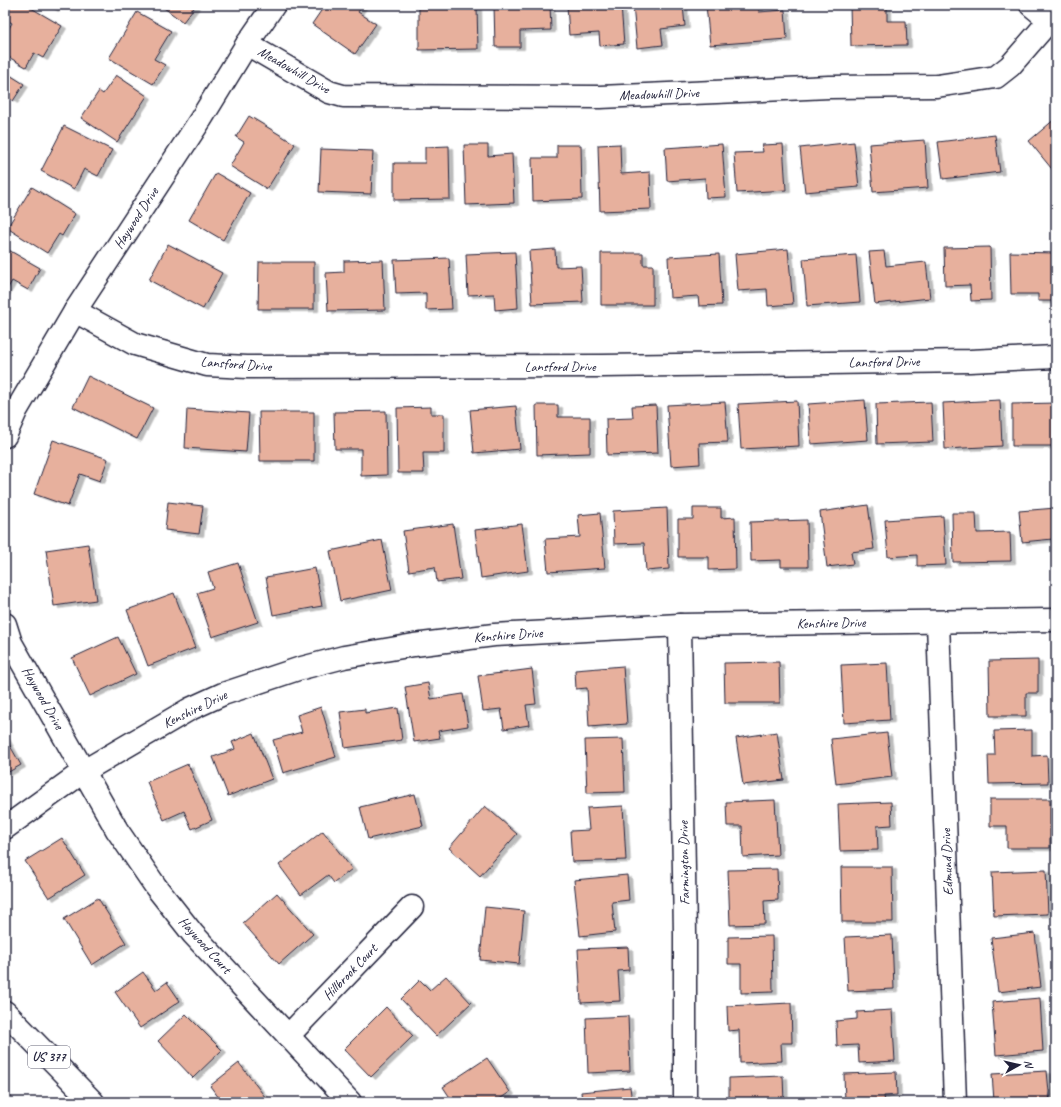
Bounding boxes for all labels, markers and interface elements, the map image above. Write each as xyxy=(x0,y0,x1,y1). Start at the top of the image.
street label: Meadowhill Drive xyxy=(255,43,334,98)
street label: Meadowhill Drive xyxy=(619,84,701,104)
street label: Haywood Drive xyxy=(110,183,163,252)
street label: Lansford Drive xyxy=(200,353,273,375)
street label: Lansford Drive xyxy=(848,353,921,371)
street label: Lansford Drive xyxy=(524,358,597,375)
street label: Kenshire Drive xyxy=(796,614,867,632)
street label: Kenshire Drive xyxy=(473,624,544,646)
street label: Haywood Drive xyxy=(18,664,68,734)
street label: Kenshire Drive xyxy=(160,686,231,732)
street label: Farmington Drive xyxy=(675,819,693,905)
street label: Edmund Drive xyxy=(937,827,957,896)
street label: Haywood Court xyxy=(175,913,236,978)
street label: Hillbrook Court xyxy=(319,939,382,1004)
north arrow xyxy=(999,1045,1039,1085)
road number: US 377 xyxy=(28,1046,70,1068)
text: N xyxy=(1021,1059,1037,1070)

